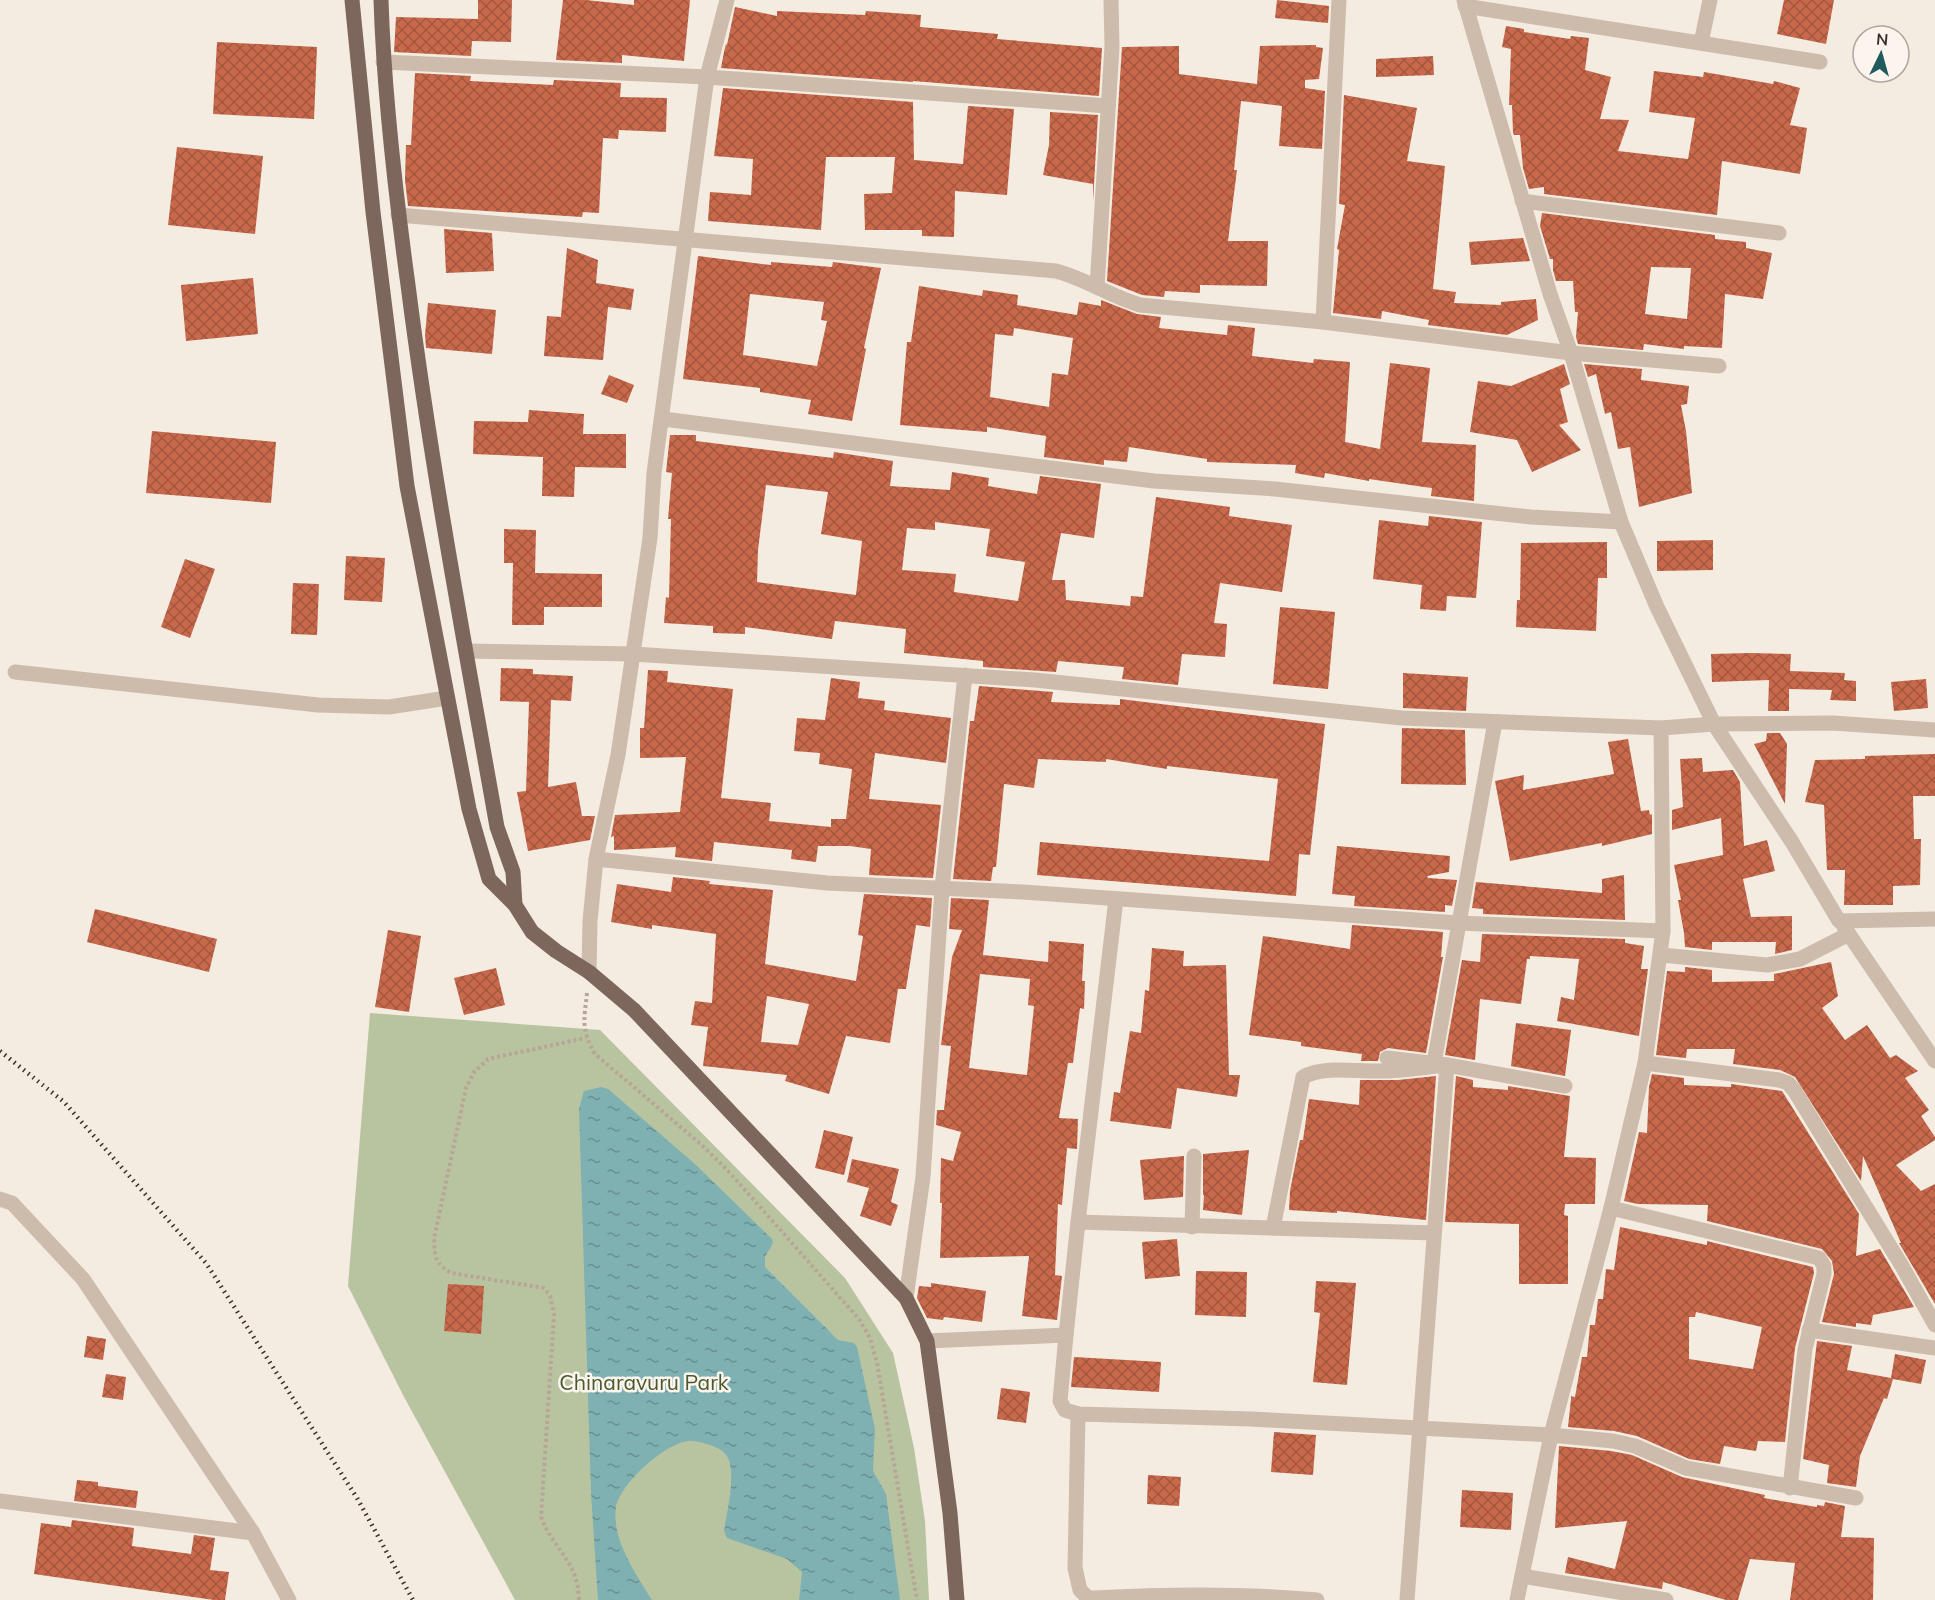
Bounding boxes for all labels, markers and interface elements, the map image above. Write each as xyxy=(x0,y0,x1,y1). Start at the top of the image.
north arrow xyxy=(1851,24,1911,84)
text: N xyxy=(1875,29,1889,50)
park label: Chinaravuru Park xyxy=(559,1369,729,1395)

